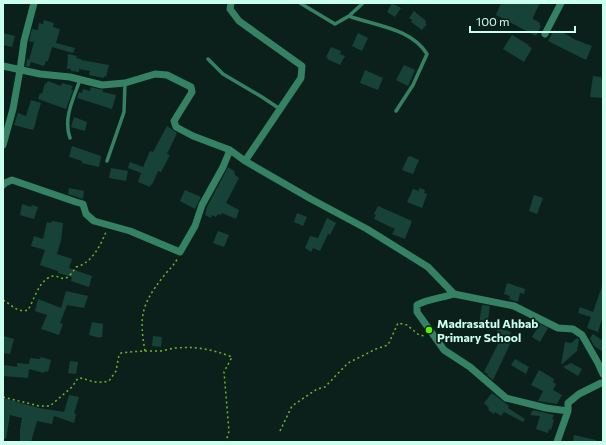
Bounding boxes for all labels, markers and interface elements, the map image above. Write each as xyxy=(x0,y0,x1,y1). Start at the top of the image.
scale bar xyxy=(470,8,575,34)
text: 100 m xyxy=(476,14,510,28)
place label: Madrasatul Ahbab Primary School xyxy=(437,316,538,344)
marker: Madrasatul Ahbab Primary School xyxy=(424,325,434,335)

